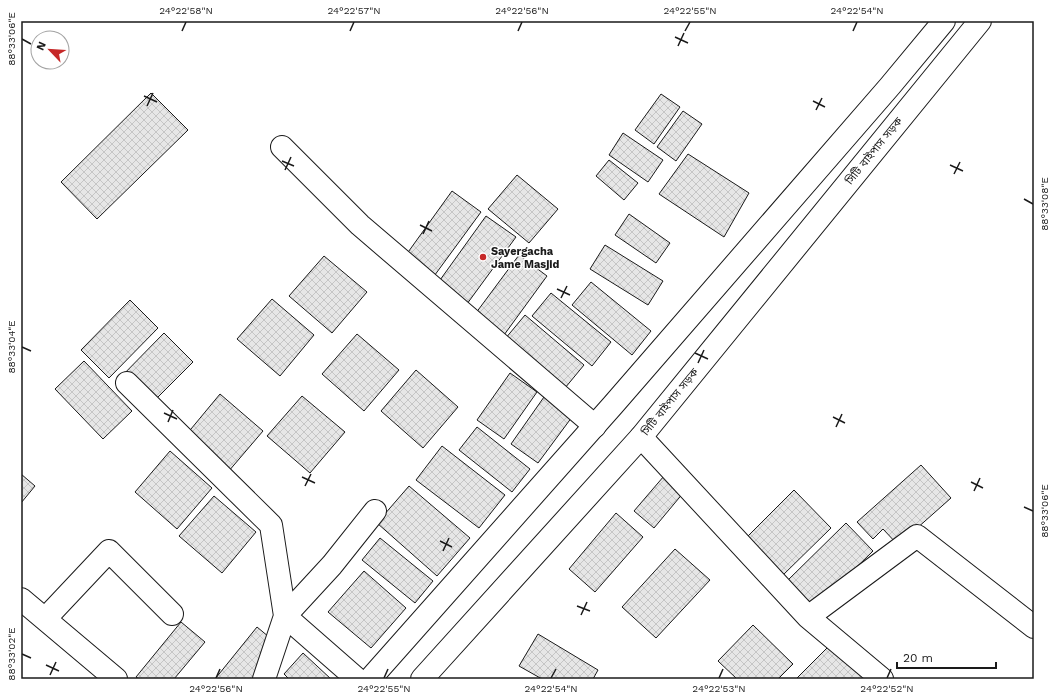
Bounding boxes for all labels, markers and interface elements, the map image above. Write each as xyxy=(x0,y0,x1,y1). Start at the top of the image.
text: 24°22'58"N xyxy=(159,5,213,16)
text: 24°22'57"N xyxy=(327,5,381,16)
text: 24°22'56"N xyxy=(495,5,549,16)
text: 24°22'55"N xyxy=(663,5,717,16)
text: 24°22'54"N xyxy=(830,5,884,16)
text: 88°33'06"E xyxy=(6,12,17,66)
north arrow xyxy=(30,30,70,70)
text: N xyxy=(34,40,49,52)
street label: সিটি বাইপাস সড়ক xyxy=(842,115,905,188)
text: 88°33'08"E xyxy=(1039,177,1050,231)
place label: Sayergacha Jame Masjid xyxy=(491,245,560,271)
marker: Sayergacha Jame Masjid xyxy=(478,252,488,262)
text: 88°33'04"E xyxy=(6,320,17,374)
street label: সিটি বাইপাস সড়ক xyxy=(638,366,701,439)
text: 88°33'06"E xyxy=(1039,484,1050,538)
text: 88°33'02"E xyxy=(6,627,17,681)
scale bar xyxy=(897,644,996,670)
text: 20 m xyxy=(903,651,933,665)
text: 24°22'56"N xyxy=(189,683,243,694)
text: 24°22'55"N xyxy=(357,683,411,694)
text: 24°22'54"N xyxy=(524,683,578,694)
text: 24°22'53"N xyxy=(692,683,746,694)
text: 24°22'52"N xyxy=(860,683,914,694)

